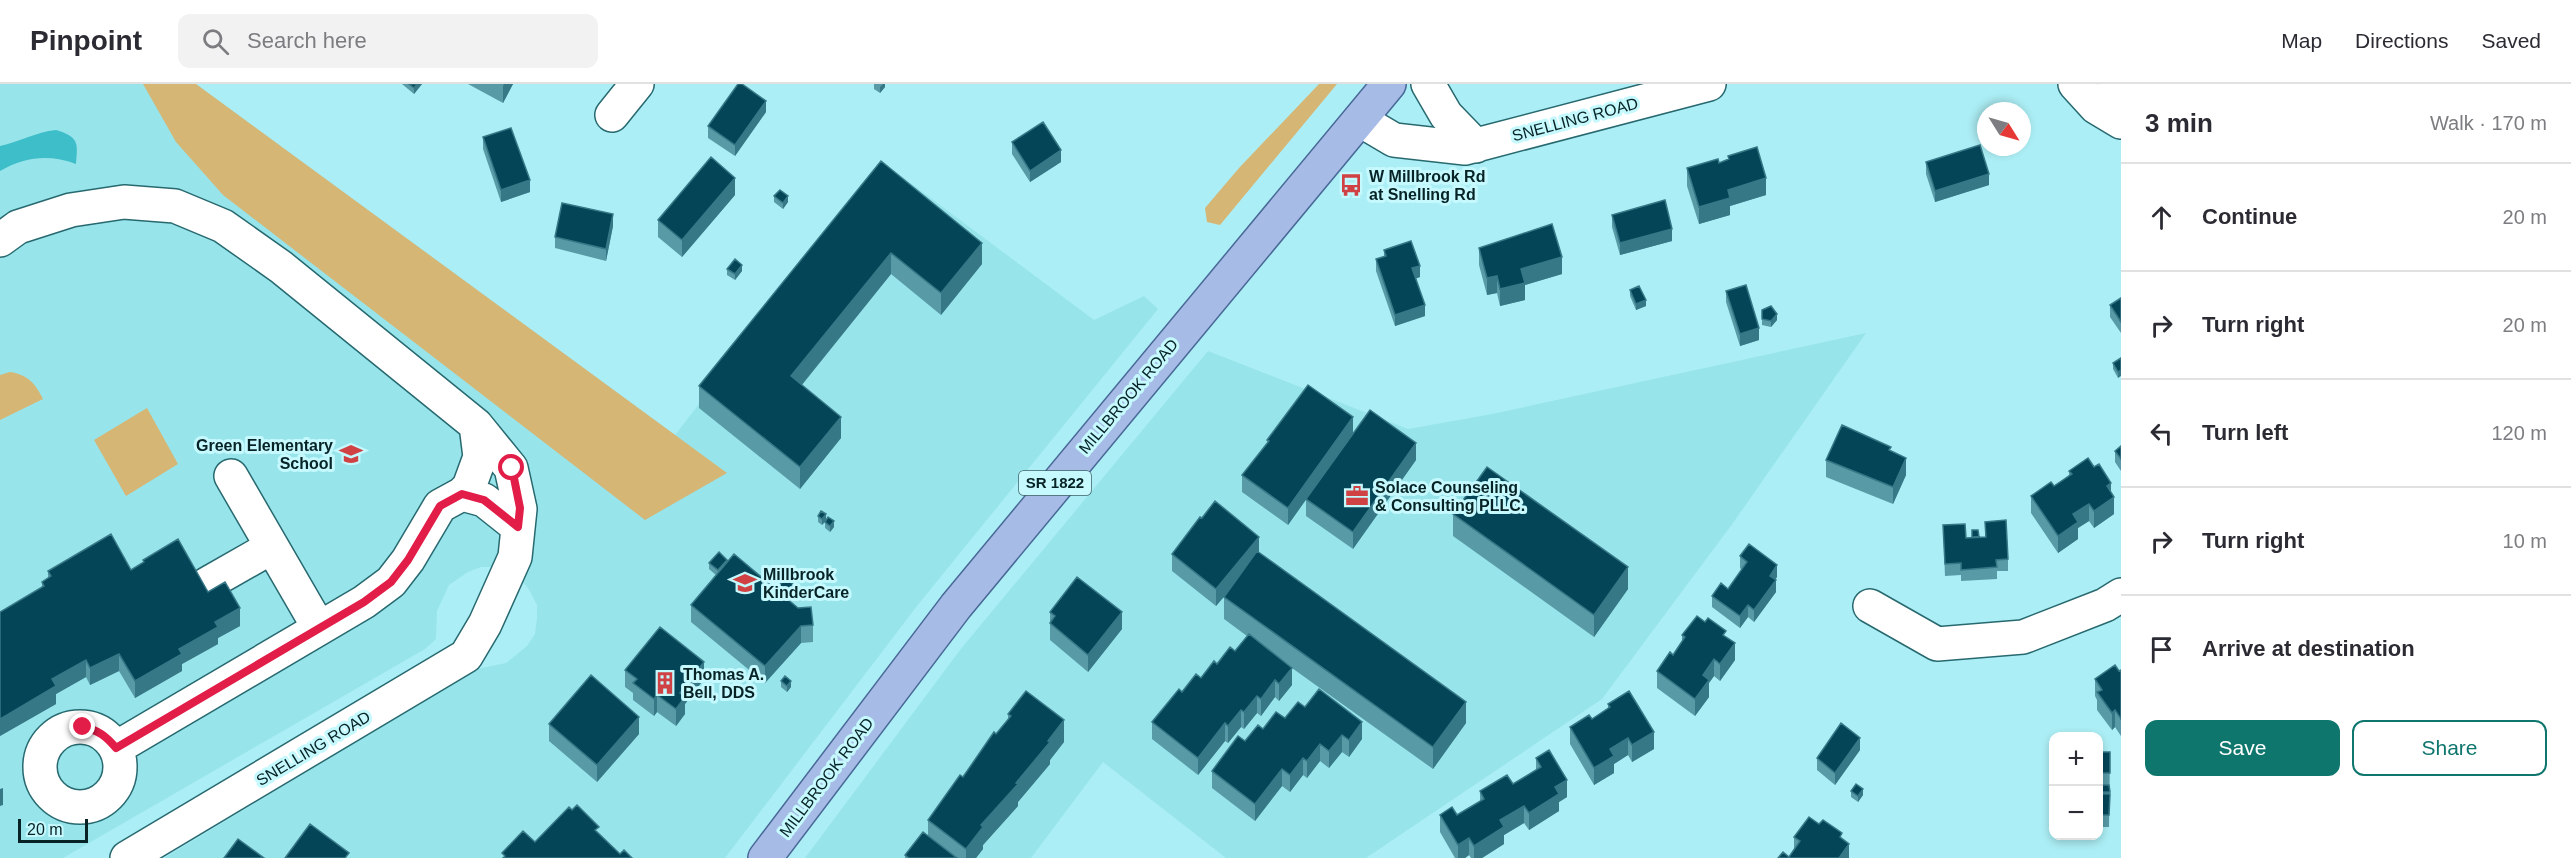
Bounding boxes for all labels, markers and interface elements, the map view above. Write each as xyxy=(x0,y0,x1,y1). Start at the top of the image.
search box xyxy=(178,14,598,68)
text: Pinpoint xyxy=(30,25,142,56)
icon: search xyxy=(199,25,232,58)
text: Search here xyxy=(247,28,367,53)
text: Map xyxy=(2281,29,2322,52)
text: Directions xyxy=(2355,29,2448,52)
text: Saved xyxy=(2481,29,2541,52)
street label: SNELLING ROAD xyxy=(1510,94,1640,144)
north arrow xyxy=(1977,102,2031,156)
text: 3 min xyxy=(2145,108,2213,138)
text: Walk · 170 m xyxy=(2430,112,2547,134)
place label: W Millbrook Rd at Snelling Rd xyxy=(1369,168,1485,203)
bus stop icon: W Millbrook Rd at Snelling Rd xyxy=(1338,172,1364,198)
icon: ahead xyxy=(2145,201,2178,234)
text: Continue xyxy=(2202,204,2297,229)
text: 20 m xyxy=(2503,206,2547,228)
icon: right xyxy=(2145,309,2178,342)
text: Turn right xyxy=(2202,312,2304,337)
text: 20 m xyxy=(2503,314,2547,336)
street label: MILLBROOK ROAD xyxy=(1076,336,1181,457)
icon: left xyxy=(2145,417,2178,450)
text: Turn left xyxy=(2202,420,2288,445)
text: 120 m xyxy=(2491,422,2547,444)
place label: Green Elementary School xyxy=(196,437,333,472)
school or university icon: Green Elementary School xyxy=(338,441,364,467)
route start xyxy=(498,454,524,480)
road number: SR 1822 xyxy=(1019,471,1091,495)
place label: Solace Counseling & Consulting PLLC. xyxy=(1375,479,1525,514)
office icon: Solace Counseling & Consulting PLLC. xyxy=(1344,483,1370,509)
icon: right xyxy=(2145,525,2178,558)
text: Turn right xyxy=(2202,528,2304,553)
text: 10 m xyxy=(2503,530,2547,552)
place label: Millbrook KinderCare xyxy=(763,566,849,601)
school or university icon: Millbrook KinderCare xyxy=(732,570,758,596)
icon: arrive xyxy=(2145,633,2178,666)
text: Arrive at destination xyxy=(2202,636,2415,661)
place label: Thomas A. Bell, DDS xyxy=(683,666,764,701)
building icon: Thomas A. Bell, DDS xyxy=(652,670,678,696)
street label: SNELLING ROAD xyxy=(253,708,373,789)
route end xyxy=(69,713,95,739)
street label: MILLBROOK ROAD xyxy=(776,715,877,840)
button: Save xyxy=(2145,720,2340,776)
button: Share xyxy=(2352,720,2547,776)
map controls xyxy=(2049,732,2103,840)
button: + xyxy=(2049,732,2103,786)
button: − xyxy=(2049,786,2103,840)
scale bar xyxy=(18,816,88,844)
text: 20 m xyxy=(27,821,63,838)

